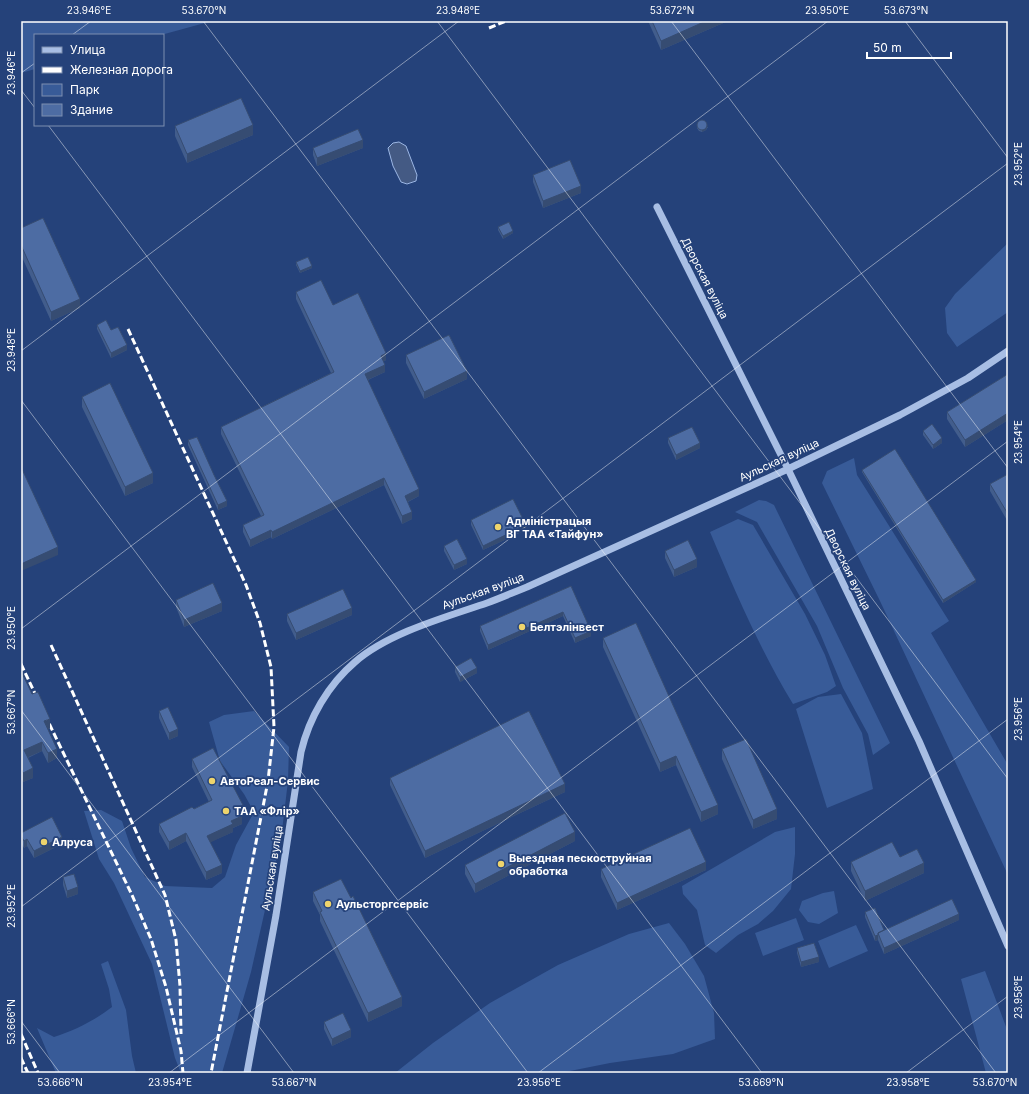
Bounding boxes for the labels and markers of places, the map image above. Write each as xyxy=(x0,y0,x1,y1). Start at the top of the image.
place label: Адміністрацыя ВГ ТАА «Тайфун» xyxy=(506,514,604,541)
marker: Адміністрацыя ВГ ТАА «Тайфун» xyxy=(493,522,503,532)
place label: Белтэлінвест xyxy=(530,620,604,634)
marker: Белтэлінвест xyxy=(517,622,527,632)
place label: АвтоРеал-Сервис xyxy=(220,774,320,788)
marker: АвтоРеал-Сервис xyxy=(207,776,217,786)
place label: ТАА «Флір» xyxy=(234,804,300,818)
marker: ТАА «Флір» xyxy=(221,806,231,816)
place label: Алруса xyxy=(52,835,93,849)
marker: Алруса xyxy=(39,837,49,847)
place label: Выездная пескоструйная обработка xyxy=(509,851,652,878)
marker: Выездная пескоструйная обработка xyxy=(496,859,506,869)
place label: Аульсторгсервіс xyxy=(336,897,429,911)
marker: Аульсторгсервіс xyxy=(323,899,333,909)

